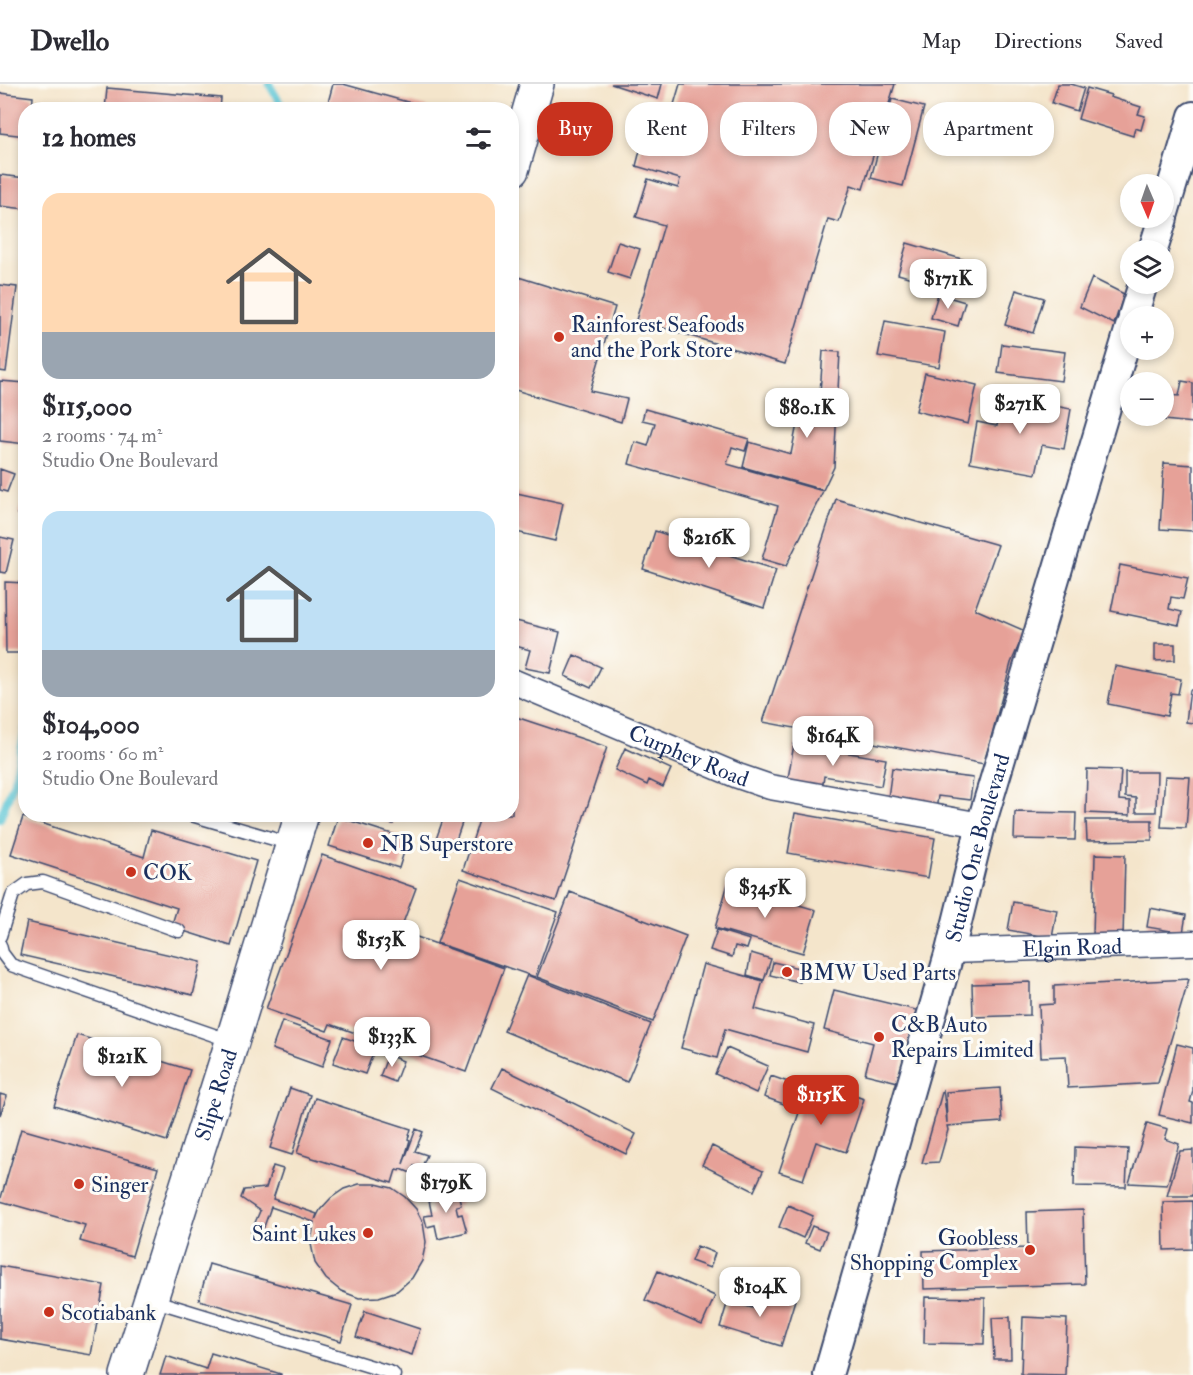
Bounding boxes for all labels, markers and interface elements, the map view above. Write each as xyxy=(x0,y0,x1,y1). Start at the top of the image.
text: Dwello xyxy=(30,24,109,59)
text: Map xyxy=(921,28,961,55)
text: Directions xyxy=(994,28,1082,55)
text: Saved xyxy=(1115,28,1163,55)
chip: Buy xyxy=(537,102,613,156)
chip: Rent xyxy=(625,102,708,156)
chip: Filters xyxy=(720,102,817,156)
chip: New xyxy=(829,102,911,156)
chip: Apartment xyxy=(923,102,1054,156)
text: 12 homes xyxy=(42,122,136,154)
icon: filters xyxy=(462,122,495,155)
north arrow xyxy=(1120,174,1174,228)
map controls xyxy=(1120,174,1174,426)
icon: home xyxy=(215,232,323,340)
button: layers xyxy=(1120,240,1174,294)
pin: $171K xyxy=(906,259,990,310)
text: $171K xyxy=(924,266,972,291)
button: + xyxy=(1120,306,1174,360)
place label: Rainforest Seafoods and the Pork Store xyxy=(571,311,744,364)
marker: Rainforest Seafoods and the Pork Store xyxy=(552,330,566,344)
button: − xyxy=(1120,372,1174,426)
pin: $271K xyxy=(978,384,1062,435)
pin: $80.1K xyxy=(758,388,856,439)
text: $115,000 xyxy=(42,391,132,423)
text: $271K xyxy=(994,391,1046,416)
text: $80.1K xyxy=(779,395,835,420)
text: 2 rooms · 74 m² xyxy=(42,423,163,448)
text: Studio One Boulevard xyxy=(42,448,218,473)
pin: $216K xyxy=(667,518,751,569)
text: $216K xyxy=(683,525,735,550)
icon: home xyxy=(215,550,323,658)
text: $104,000 xyxy=(42,709,140,741)
pin: $164K xyxy=(791,716,875,767)
street label: Curphey Road xyxy=(624,719,752,794)
text: $164K xyxy=(806,723,860,748)
text: 2 rooms · 60 m² xyxy=(42,741,163,766)
street label: Studio One Boulevard xyxy=(940,750,1017,945)
text: Studio One Boulevard xyxy=(42,766,218,791)
place label: NB Superstore xyxy=(380,830,513,859)
marker: NB Superstore xyxy=(361,836,375,850)
place label: COK xyxy=(143,859,193,887)
marker: COK xyxy=(124,865,138,879)
pin: $345K xyxy=(723,868,807,919)
text: $345K xyxy=(739,875,791,900)
pin: $153K xyxy=(339,920,423,971)
text: $153K xyxy=(357,927,405,952)
street label: Elgin Road xyxy=(1021,932,1123,964)
place label: BMW Used Parts xyxy=(799,959,956,987)
marker: BMW Used Parts xyxy=(780,965,794,979)
place label: C&B Auto Repairs Limited xyxy=(891,1011,1034,1065)
pin: $133K xyxy=(350,1017,434,1068)
text: $133K xyxy=(368,1024,416,1049)
marker: C&B Auto Repairs Limited xyxy=(872,1030,886,1044)
pin: $121K xyxy=(80,1037,164,1088)
text: $121K xyxy=(97,1044,147,1069)
street label: Slipe Road xyxy=(189,1045,244,1144)
pin: $115K xyxy=(779,1075,863,1126)
text: $115K xyxy=(797,1082,845,1107)
pin: $179K xyxy=(404,1163,488,1214)
text: $179K xyxy=(420,1170,472,1195)
place label: Singer xyxy=(91,1171,149,1199)
marker: Singer xyxy=(72,1177,86,1191)
place label: Saint Lukes xyxy=(252,1220,356,1248)
place label: Goobless Shopping Complex xyxy=(850,1224,1018,1278)
marker: Saint Lukes xyxy=(361,1226,375,1240)
marker: Goobless Shopping Complex xyxy=(1023,1243,1037,1257)
pin: $104K xyxy=(718,1267,802,1318)
text: $104K xyxy=(733,1274,787,1299)
place label: Scotiabank xyxy=(61,1299,157,1327)
marker: Scotiabank xyxy=(42,1305,56,1319)

